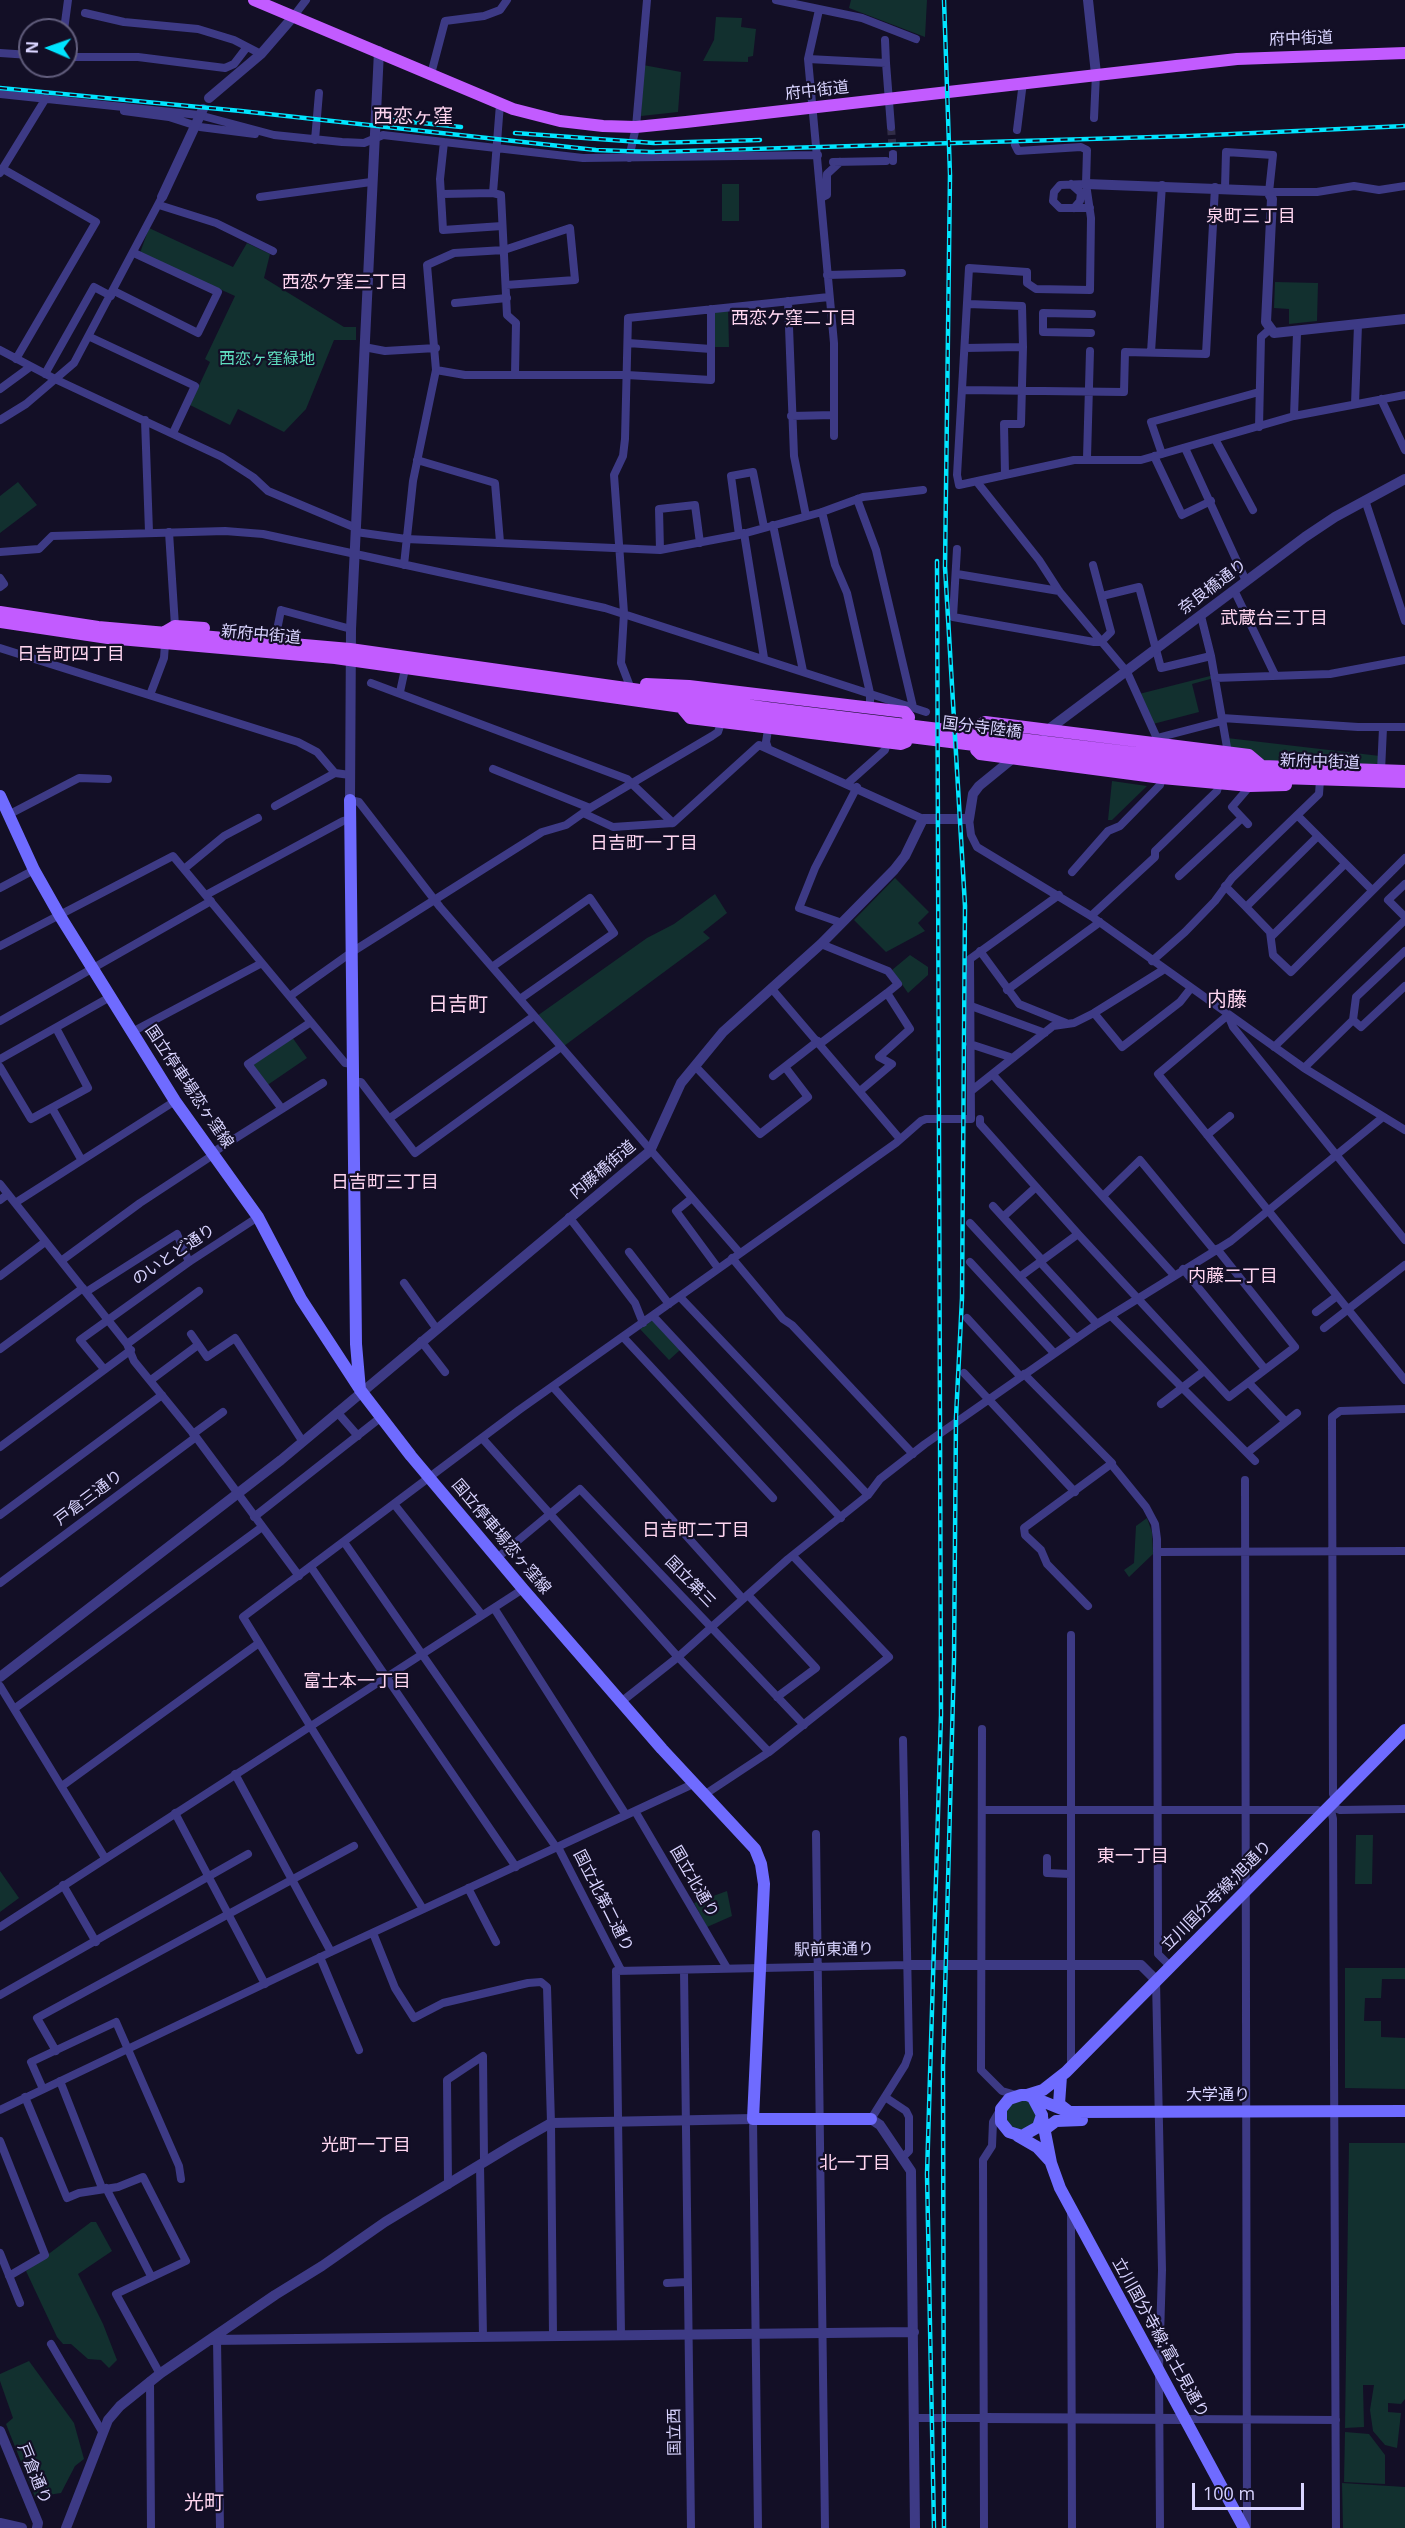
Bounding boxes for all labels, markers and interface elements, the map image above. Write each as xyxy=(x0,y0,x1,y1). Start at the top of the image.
north arrow xyxy=(18,18,78,78)
street label: 府中街道 xyxy=(1269,28,1333,50)
text: N xyxy=(21,41,43,54)
street label: 府中街道 xyxy=(784,78,850,104)
district label: 西恋ヶ窪 xyxy=(373,105,453,129)
district label: 泉町三丁目 xyxy=(1206,206,1296,228)
district label: 西恋ケ窪三丁目 xyxy=(282,272,408,294)
district label: 西恋ケ窪二丁目 xyxy=(731,308,857,330)
park label: 西恋ヶ窪緑地 xyxy=(219,349,315,369)
street label: 奈良橋通り xyxy=(1175,555,1251,619)
district label: 武蔵台三丁目 xyxy=(1220,608,1328,630)
street label: 新府中街道 xyxy=(220,622,302,648)
district label: 日吉町四丁目 xyxy=(17,644,125,666)
street label: 国分寺陸橋 xyxy=(941,714,1023,742)
street label: 新府中街道 xyxy=(1280,751,1360,773)
district label: 日吉町一丁目 xyxy=(590,833,698,855)
district label: 内藤 xyxy=(1207,988,1247,1012)
district label: 日吉町 xyxy=(428,993,488,1017)
street label: 国立停車場恋ヶ窪線 xyxy=(141,1022,237,1152)
street label: 内藤橋街道 xyxy=(566,1137,640,1203)
district label: 日吉町三丁目 xyxy=(331,1172,439,1194)
street label: のいとど通り xyxy=(129,1220,219,1290)
district label: 内藤二丁目 xyxy=(1188,1266,1278,1288)
street label: 戸倉三通り xyxy=(51,1466,127,1530)
street label: 国立停車場恋ヶ窪線 xyxy=(447,1476,555,1598)
district label: 日吉町二丁目 xyxy=(642,1520,750,1542)
street label: 国立第三 xyxy=(661,1552,719,1612)
district label: 富士本一丁目 xyxy=(303,1671,411,1693)
street label: 立川国分寺線;旭通り xyxy=(1158,1837,1276,1955)
street label: 国立北通り xyxy=(666,1843,722,1921)
district label: 東一丁目 xyxy=(1097,1846,1169,1868)
street label: 国立北第二通り xyxy=(569,1847,637,1955)
street label: 駅前東通り xyxy=(794,1940,874,1960)
street label: 大学通り xyxy=(1186,2085,1250,2105)
district label: 光町一丁目 xyxy=(321,2135,411,2157)
district label: 北一丁目 xyxy=(819,2153,891,2175)
street label: 立川国分寺線;富士見通り xyxy=(1108,2255,1212,2421)
street label: 国立西 xyxy=(665,2408,685,2456)
street label: 戸倉通り xyxy=(13,2441,55,2507)
scale bar xyxy=(1195,2471,1308,2509)
text: 100 m xyxy=(1203,2481,1255,2505)
district label: 光町 xyxy=(184,2491,224,2515)

